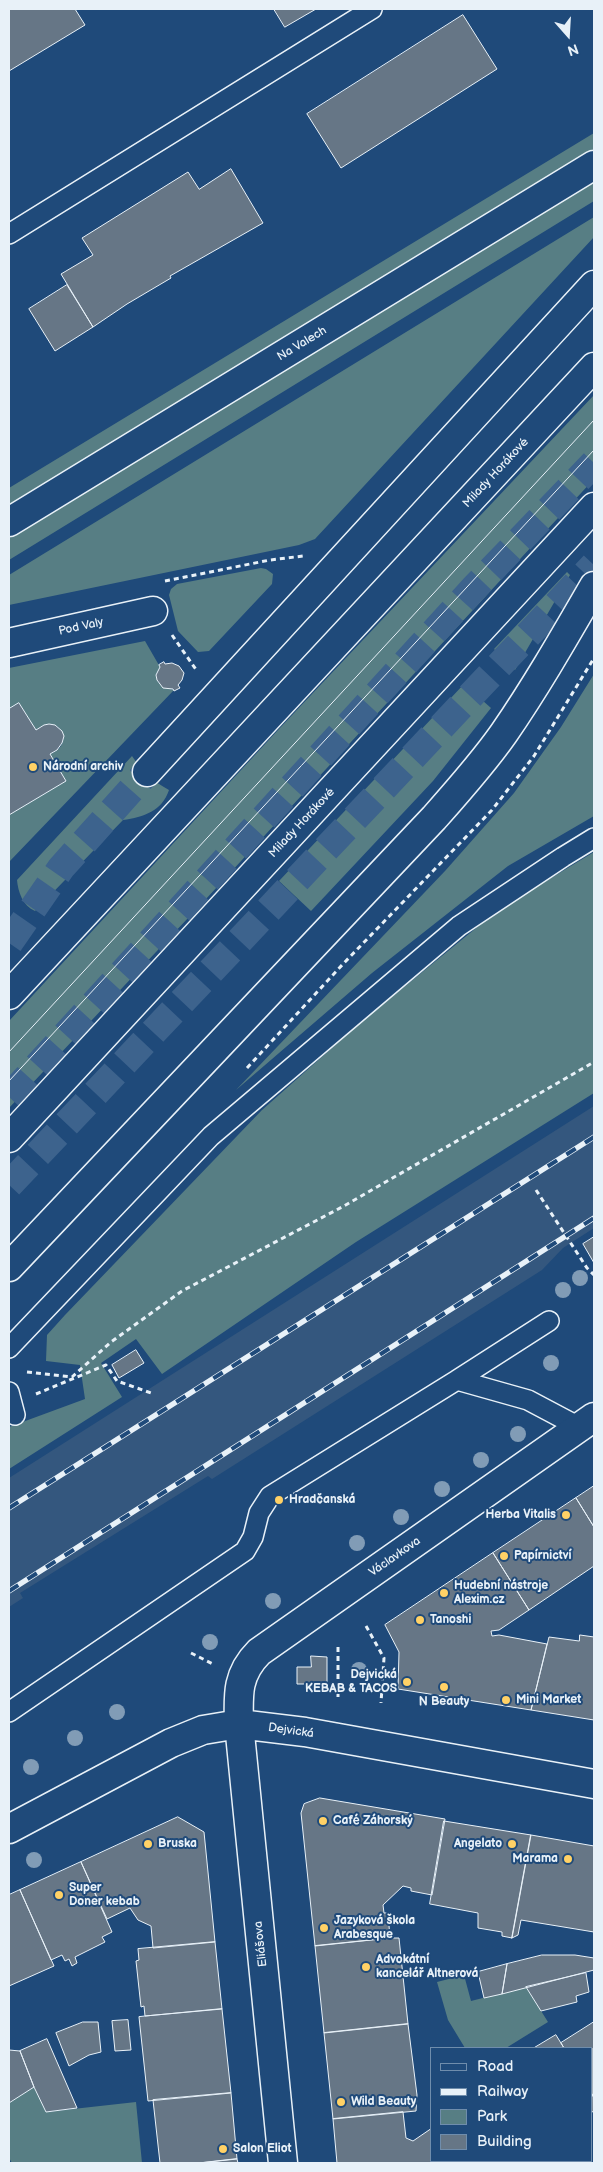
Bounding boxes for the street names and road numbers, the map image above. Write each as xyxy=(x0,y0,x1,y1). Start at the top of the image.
street label: Na Valech xyxy=(275,324,329,364)
street label: Milady Horákové xyxy=(460,435,532,511)
street label: Pod Valy xyxy=(57,615,105,639)
street label: Milady Horákové xyxy=(266,785,338,861)
street label: Václavkova xyxy=(366,1534,424,1580)
street label: Dejvická xyxy=(267,1721,315,1741)
street label: Eliášova xyxy=(251,1920,271,1968)

